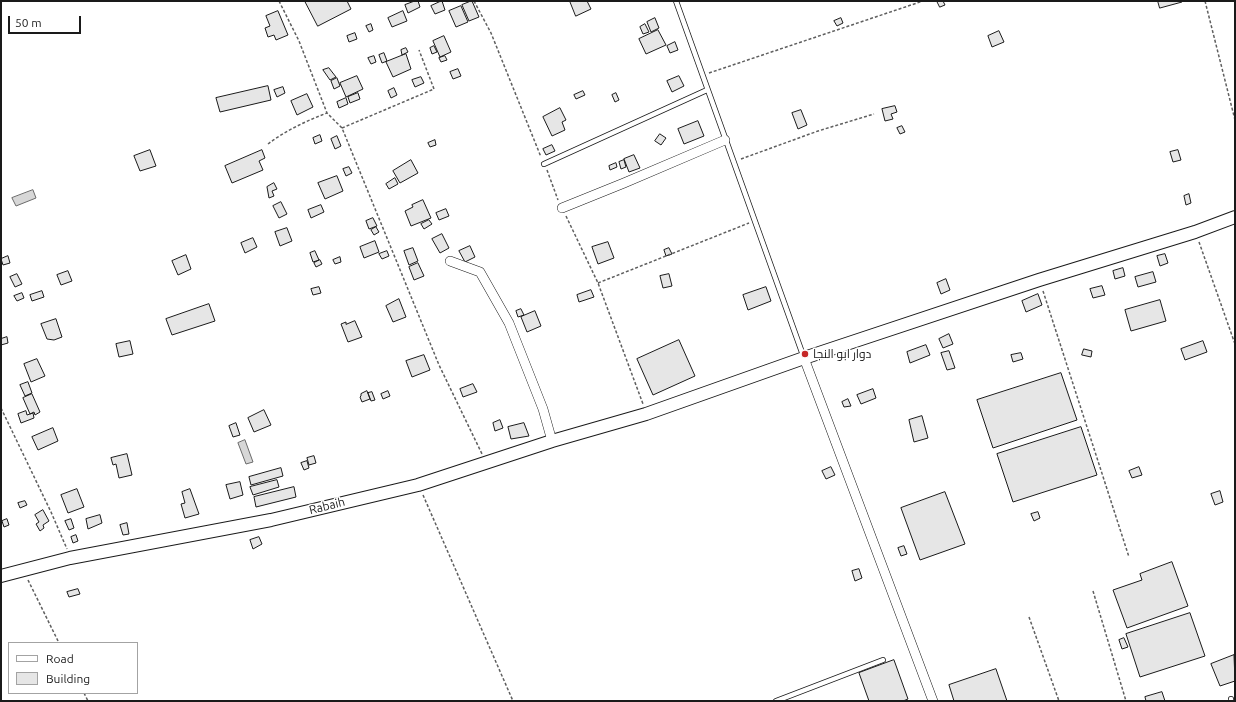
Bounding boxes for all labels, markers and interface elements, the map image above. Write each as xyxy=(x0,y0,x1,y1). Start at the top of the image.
scale bar xyxy=(10,8,83,34)
text: 50 m xyxy=(15,16,42,29)
place label: دوار ابو النجا xyxy=(813,347,871,361)
marker: دوار ابو النجا xyxy=(800,349,810,359)
street label: Rabaih xyxy=(308,495,346,517)
legend xyxy=(8,642,138,694)
text: Road xyxy=(46,652,74,665)
text: Building xyxy=(46,672,90,685)

